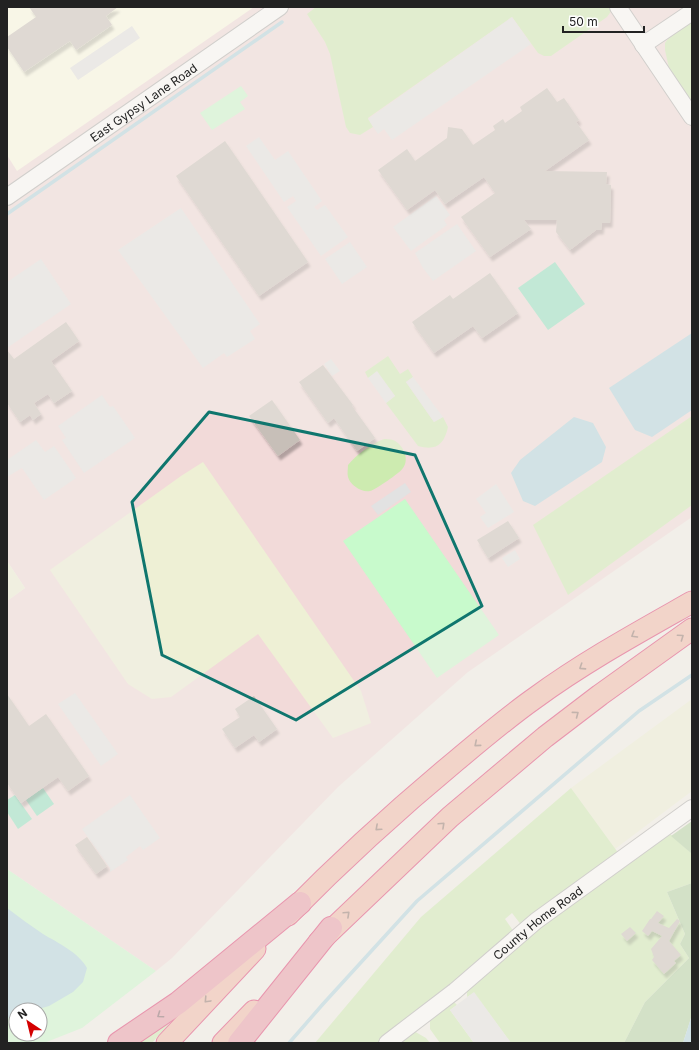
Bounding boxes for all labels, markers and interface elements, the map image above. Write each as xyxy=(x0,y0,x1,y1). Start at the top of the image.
scale bar xyxy=(563,8,644,34)
text: 50 m xyxy=(569,14,598,29)
street label: East Gypsy Lane Road xyxy=(87,60,200,145)
one-way arrow xyxy=(631,631,638,638)
one-way arrow xyxy=(677,634,684,642)
one-way arrow xyxy=(579,662,586,669)
one-way arrow xyxy=(572,711,579,718)
one-way arrow xyxy=(474,739,481,746)
one-way arrow xyxy=(437,822,445,829)
one-way arrow xyxy=(375,824,383,831)
street label: County Home Road xyxy=(490,882,585,963)
one-way arrow xyxy=(342,911,350,919)
one-way arrow xyxy=(205,995,212,1003)
north arrow xyxy=(8,1002,48,1042)
text: N xyxy=(15,1006,30,1022)
one-way arrow xyxy=(157,1011,164,1018)

